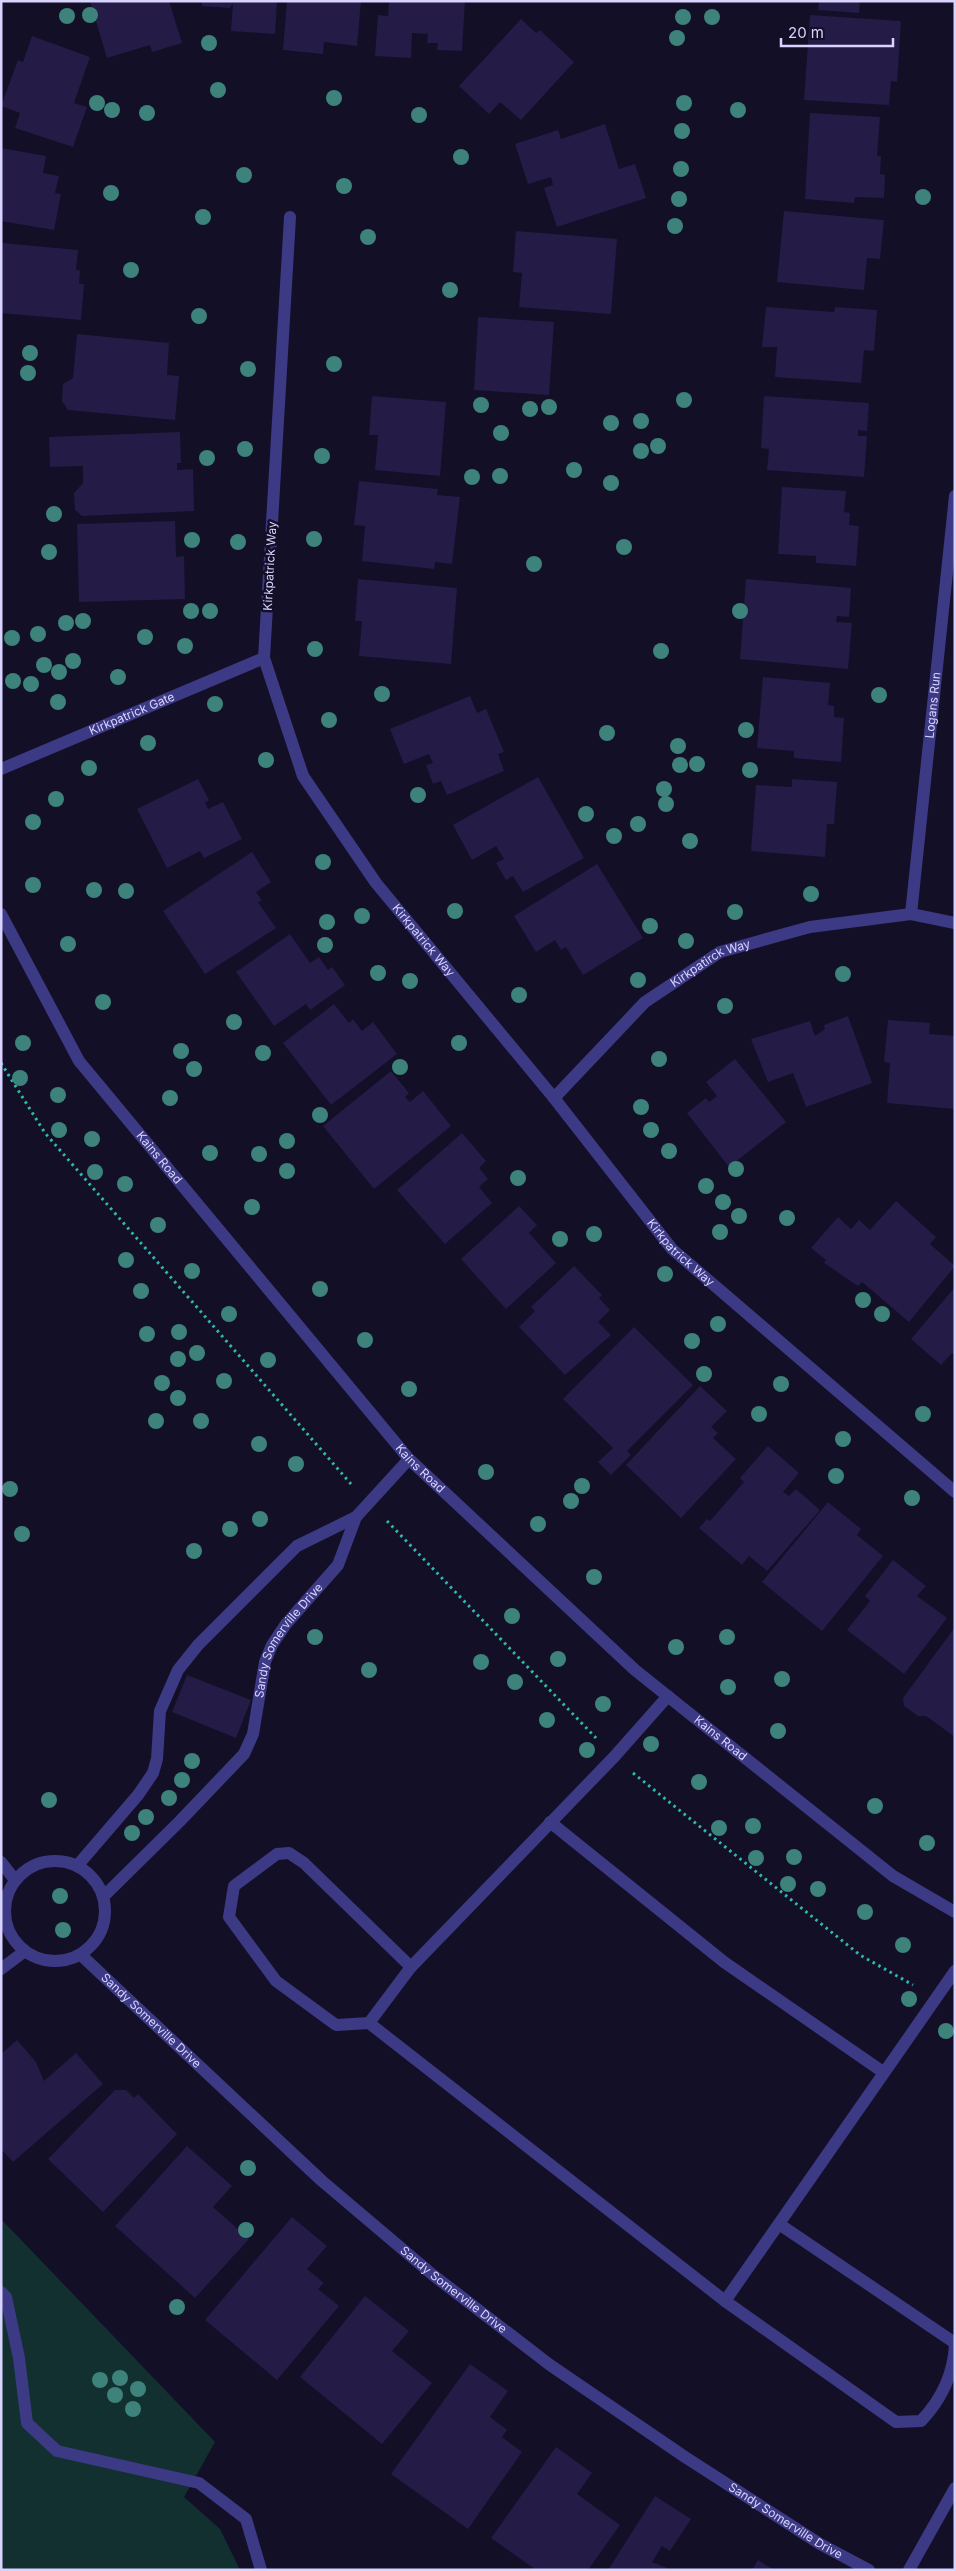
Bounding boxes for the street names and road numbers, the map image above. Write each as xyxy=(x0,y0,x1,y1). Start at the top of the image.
street label: Kirkpatrick Way xyxy=(260,521,279,611)
street label: Logans Run xyxy=(922,671,943,739)
street label: Kirkpatrick Gate xyxy=(87,689,177,738)
street label: Kirkpatrick Way xyxy=(389,901,458,979)
street label: Kirkpatirck Way xyxy=(667,936,752,990)
street label: Kains Road xyxy=(134,1128,186,1187)
street label: Kirkpatrick Way xyxy=(644,1216,718,1289)
street label: Kains Road xyxy=(393,1441,448,1496)
street label: Sandy Somerville Drive xyxy=(251,1580,326,1699)
street label: Kains Road xyxy=(691,1712,750,1764)
street label: Sandy Somerville Drive xyxy=(98,1970,205,2071)
street label: Sandy Somerville Drive xyxy=(397,2243,510,2336)
street label: Sandy Somerville Drive xyxy=(726,2479,845,2562)

